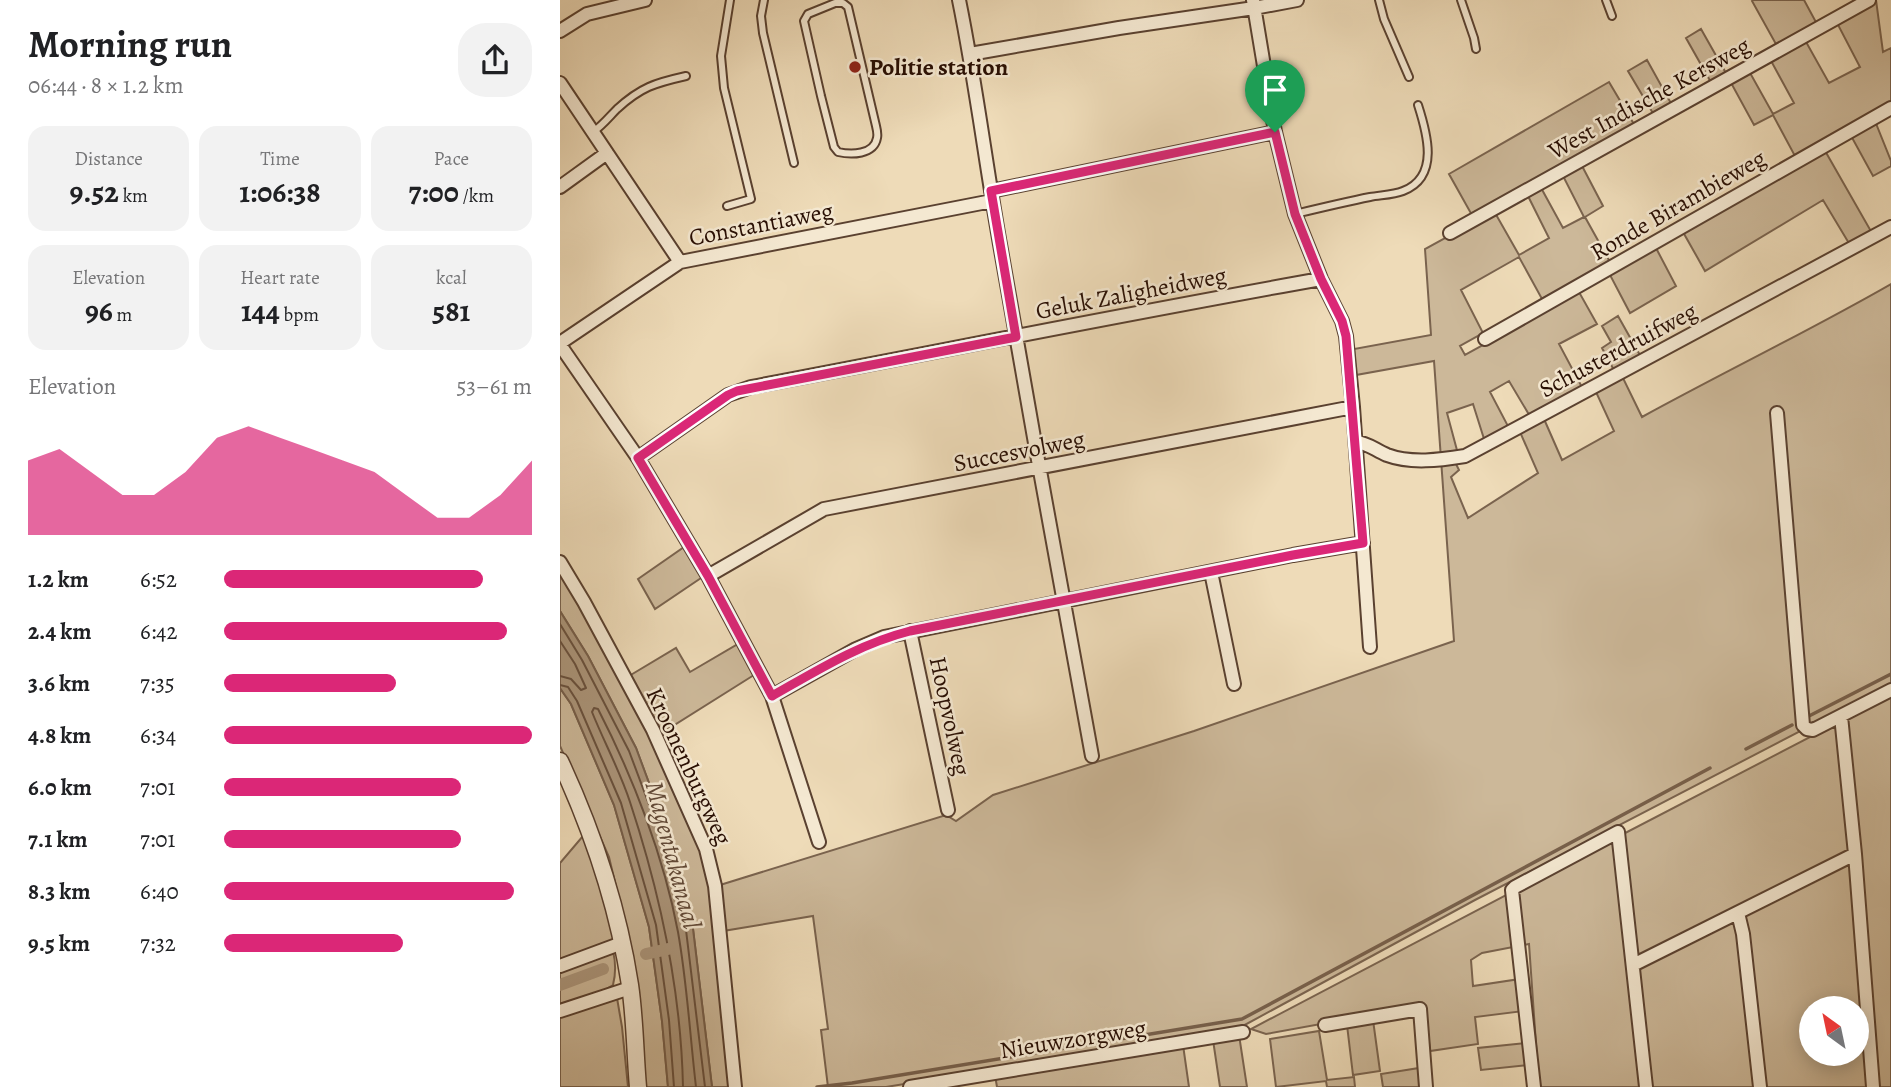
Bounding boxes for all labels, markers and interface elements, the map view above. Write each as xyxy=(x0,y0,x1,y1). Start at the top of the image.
text: Morning run xyxy=(28,18,232,70)
button: share xyxy=(458,23,532,97)
street label: West Indische Kersweg xyxy=(1542,29,1756,167)
place label: Politie station xyxy=(869,51,1009,83)
marker: Politie station xyxy=(847,59,863,75)
pin xyxy=(1245,60,1305,132)
text: 06:44 · 8 × 1.2 km xyxy=(28,70,184,101)
icon: arrive xyxy=(1256,71,1294,109)
street label: Ronde Birambieweg xyxy=(1585,142,1771,268)
text: Distance xyxy=(75,146,143,172)
text: Time xyxy=(260,146,300,172)
text: Pace xyxy=(434,146,469,172)
text: 9.52 xyxy=(69,172,119,212)
text: 1:06:38 xyxy=(239,172,321,212)
text: 7:00 xyxy=(409,172,459,212)
text: km xyxy=(119,183,148,209)
text: /km xyxy=(459,183,494,209)
street label: Constantiaweg xyxy=(686,194,836,254)
street label: Geluk Zaligheidweg xyxy=(1033,259,1229,327)
text: Elevation xyxy=(72,265,145,291)
text: Heart rate xyxy=(240,265,320,291)
text: kcal xyxy=(436,265,467,291)
text: 96 xyxy=(85,291,113,331)
text: 144 xyxy=(241,291,280,331)
text: 581 xyxy=(432,291,470,331)
street label: Schusterdruifweg xyxy=(1534,295,1702,405)
text: m xyxy=(113,302,132,328)
text: bpm xyxy=(280,302,319,328)
text: Elevation xyxy=(28,371,116,402)
text: 53–61 m xyxy=(456,371,532,402)
street label: Succesvolweg xyxy=(951,423,1087,479)
text: 1.2 km xyxy=(28,564,89,595)
text: 6:52 xyxy=(140,564,177,595)
text: 2.4 km xyxy=(28,616,91,647)
text: 6:42 xyxy=(140,616,177,647)
street label: Hoopvolweg xyxy=(922,654,978,778)
text: 3.6 km xyxy=(28,668,90,699)
text: 7:35 xyxy=(140,668,175,699)
street label: Kroonenburgweg xyxy=(638,682,740,850)
text: 4.8 km xyxy=(28,720,91,751)
text: 6:34 xyxy=(140,720,176,751)
text: 6.0 km xyxy=(28,772,92,803)
text: 7:01 xyxy=(140,772,175,803)
water label: Magentakanaal xyxy=(636,777,710,933)
text: 7.1 km xyxy=(28,824,88,855)
text: 7:01 xyxy=(140,824,175,855)
text: 8.3 km xyxy=(28,876,90,907)
text: 6:40 xyxy=(140,876,179,907)
text: 9.5 km xyxy=(28,928,90,959)
text: 7:32 xyxy=(140,928,176,959)
north arrow xyxy=(1799,996,1869,1066)
map controls xyxy=(1799,996,1869,1066)
street label: Nieuwzorgweg xyxy=(998,1012,1148,1066)

